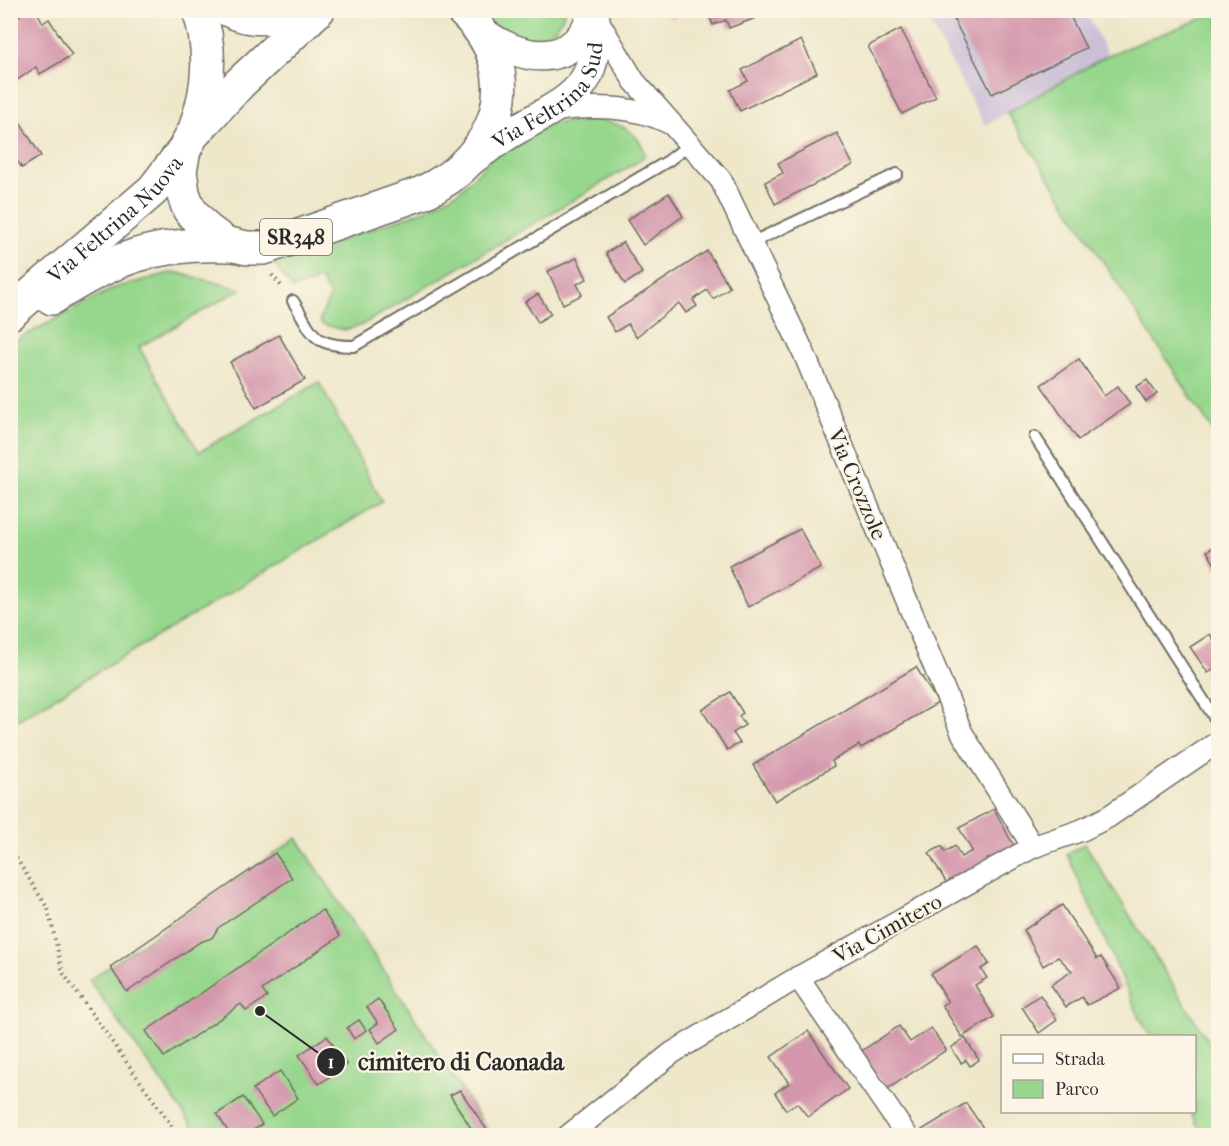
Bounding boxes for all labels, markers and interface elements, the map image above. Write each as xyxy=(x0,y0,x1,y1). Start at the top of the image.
street label: Via Feltrina Sud xyxy=(487,40,609,156)
street label: Via Feltrina Nuova xyxy=(42,150,189,290)
road number: SR348 xyxy=(260,219,332,255)
street label: Via Crozzole xyxy=(822,424,892,544)
street label: Via Cimitero xyxy=(828,888,947,970)
legend xyxy=(1001,1035,1196,1113)
callout: cimitero di Caonada xyxy=(316,1041,576,1083)
text: cimitero di Caonada xyxy=(358,1048,565,1076)
text: Strada xyxy=(1055,1049,1106,1070)
text: 1 xyxy=(328,1052,334,1073)
text: Parco xyxy=(1055,1079,1099,1100)

